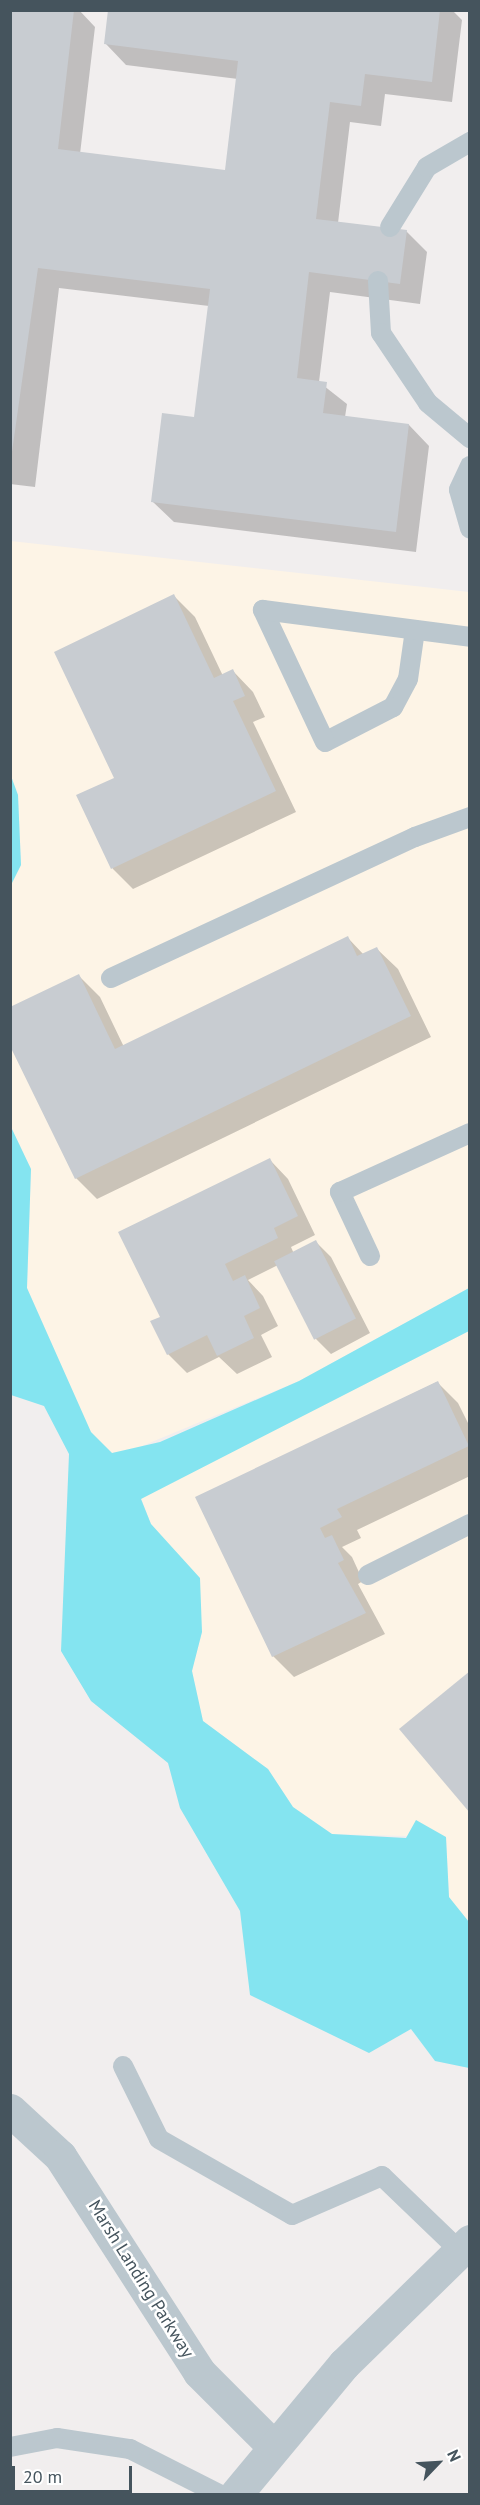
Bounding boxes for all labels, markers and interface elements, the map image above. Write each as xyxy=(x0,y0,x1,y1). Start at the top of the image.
street label: Marsh Landing Parkway xyxy=(84,2196,198,2362)
north arrow xyxy=(408,2433,468,2493)
text: N xyxy=(443,2446,466,2464)
scale bar xyxy=(15,2454,135,2492)
text: 20 m xyxy=(23,2465,62,2488)

